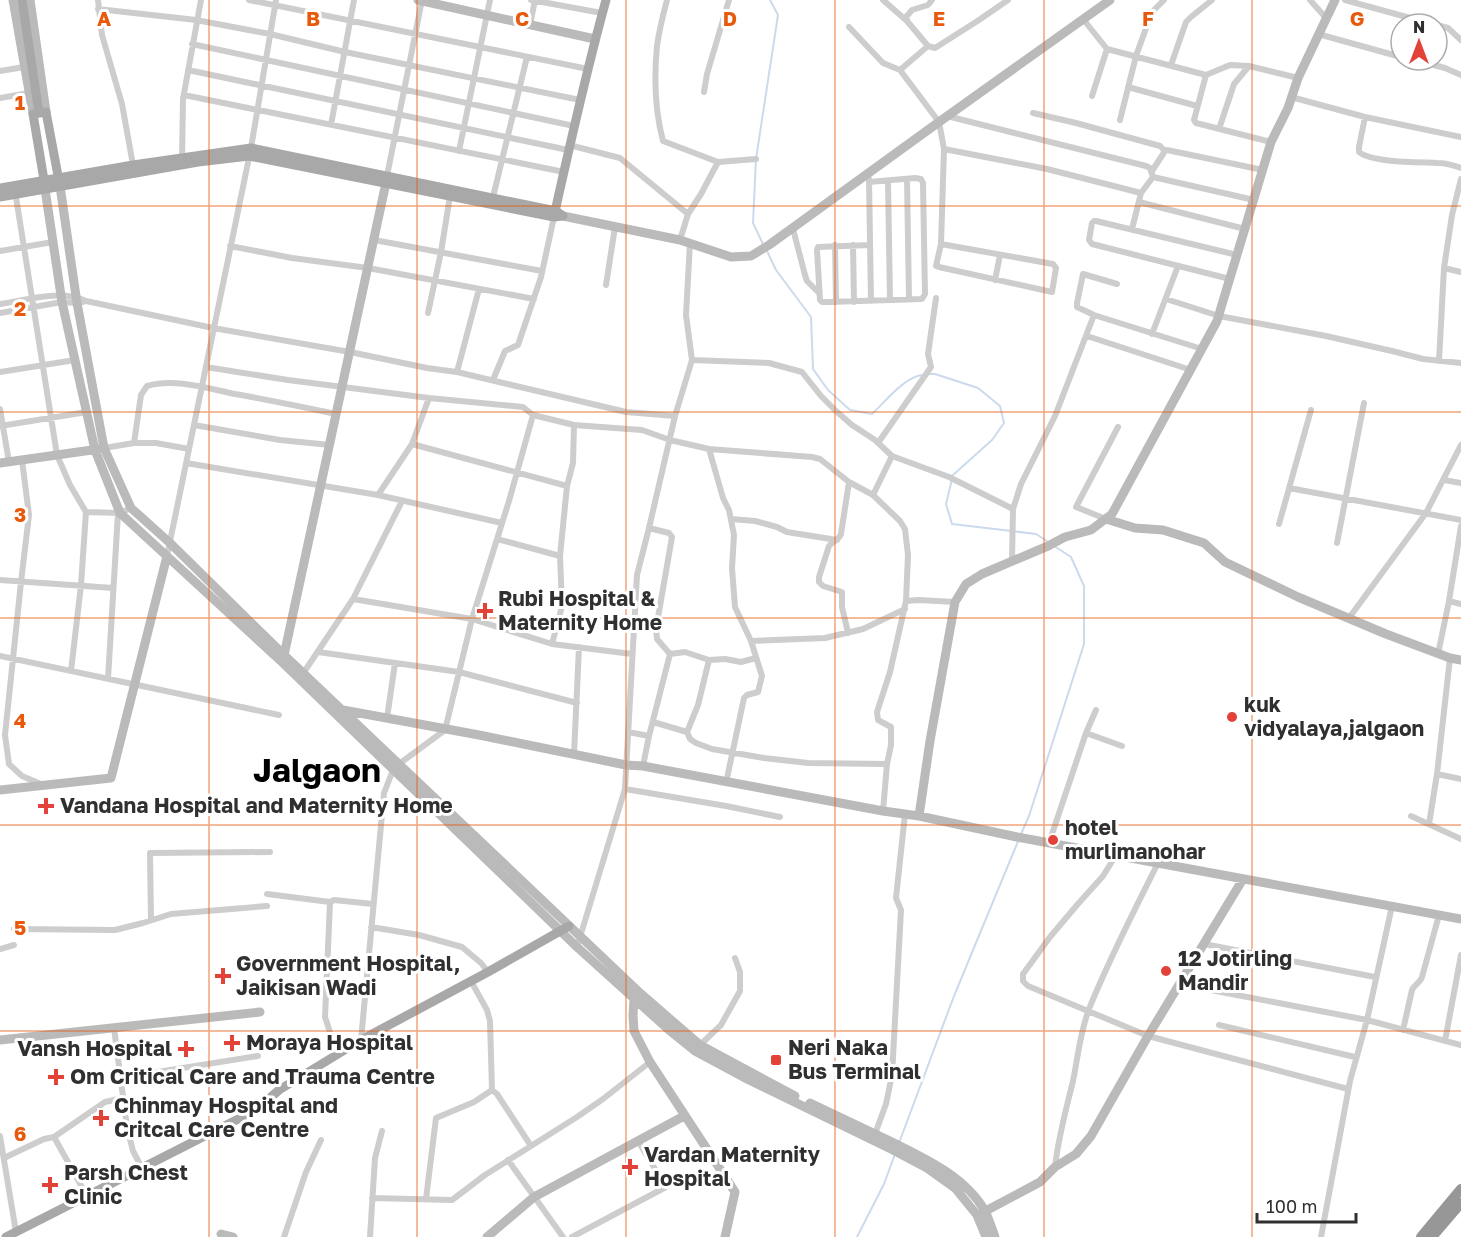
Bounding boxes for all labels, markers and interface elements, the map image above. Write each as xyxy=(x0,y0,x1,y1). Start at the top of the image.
text: A xyxy=(97,6,111,30)
text: B xyxy=(306,6,320,30)
text: C xyxy=(515,6,529,30)
text: D xyxy=(723,6,737,30)
text: E xyxy=(933,6,945,30)
text: F xyxy=(1142,6,1154,30)
text: G xyxy=(1350,6,1364,30)
north arrow xyxy=(1389,12,1449,72)
text: N xyxy=(1413,17,1425,37)
text: 1 xyxy=(15,90,25,114)
text: 2 xyxy=(14,296,26,320)
text: 3 xyxy=(14,502,26,526)
place label: Rubi Hospital & Maternity Home xyxy=(498,585,662,635)
marker: Rubi Hospital & Maternity Home xyxy=(476,602,494,620)
place label: kuk vidyalaya,jalgaon xyxy=(1244,691,1424,741)
text: 4 xyxy=(14,708,26,732)
marker: kuk vidyalaya,jalgaon xyxy=(1225,710,1239,724)
district label: Jalgaon xyxy=(253,750,381,789)
place label: Vandana Hospital and Maternity Home xyxy=(60,792,453,818)
marker: Vandana Hospital and Maternity Home xyxy=(37,797,55,815)
place label: hotel murlimanohar xyxy=(1065,814,1206,864)
marker: hotel murlimanohar xyxy=(1046,833,1060,847)
text: 5 xyxy=(14,915,26,939)
place label: 12 Jotirling Mandir xyxy=(1178,945,1292,995)
place label: Government Hospital, Jaikisan Wadi xyxy=(236,950,460,1000)
marker: 12 Jotirling Mandir xyxy=(1159,964,1173,978)
marker: Government Hospital, Jaikisan Wadi xyxy=(214,967,232,985)
place label: Moraya Hospital xyxy=(246,1029,413,1055)
marker: Moraya Hospital xyxy=(223,1034,241,1052)
place label: Neri Naka Bus Terminal xyxy=(788,1034,921,1084)
place label: Vansh Hospital xyxy=(17,1035,172,1061)
marker: Vansh Hospital xyxy=(177,1040,195,1058)
marker: Neri Naka Bus Terminal xyxy=(769,1053,783,1067)
place label: Om Critical Care and Trauma Centre xyxy=(70,1063,435,1089)
marker: Om Critical Care and Trauma Centre xyxy=(47,1068,65,1086)
place label: Chinmay Hospital and Critcal Care Centre xyxy=(114,1092,338,1142)
marker: Chinmay Hospital and Critcal Care Centre xyxy=(92,1109,110,1127)
text: 6 xyxy=(14,1121,26,1145)
place label: Vardan Maternity Hospital xyxy=(644,1141,821,1191)
marker: Vardan Maternity Hospital xyxy=(621,1158,639,1176)
place label: Parsh Chest Clinic xyxy=(64,1159,188,1209)
marker: Parsh Chest Clinic xyxy=(41,1176,59,1194)
scale bar xyxy=(1257,1186,1356,1224)
text: 100 m xyxy=(1266,1195,1317,1217)

